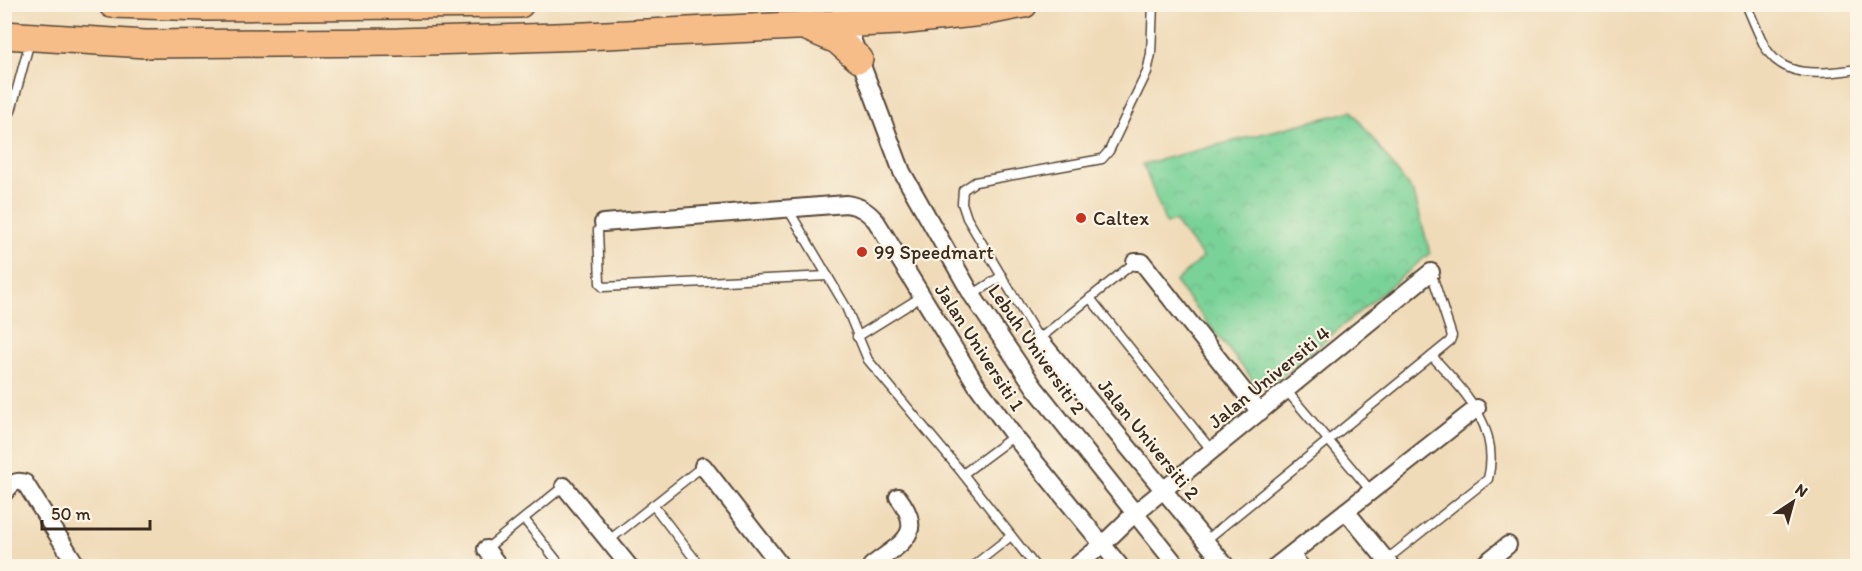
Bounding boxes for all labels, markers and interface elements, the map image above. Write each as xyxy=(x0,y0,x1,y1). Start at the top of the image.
place label: Caltex xyxy=(1093,206,1149,230)
marker: Caltex xyxy=(1074,211,1088,225)
place label: 99 Speedmart xyxy=(874,240,994,264)
marker: 99 Speedmart xyxy=(855,245,869,259)
street label: Jalan Universiti 1 xyxy=(930,279,1030,415)
street label: Lebuh Universiti 2 xyxy=(983,279,1091,419)
street label: Jalan Universiti 4 xyxy=(1203,321,1335,433)
street label: Jalan Universiti 2 xyxy=(1093,374,1205,505)
north arrow xyxy=(1763,472,1823,532)
text: N xyxy=(1792,479,1811,501)
scale bar xyxy=(42,493,150,531)
text: 50 m xyxy=(51,503,91,525)

